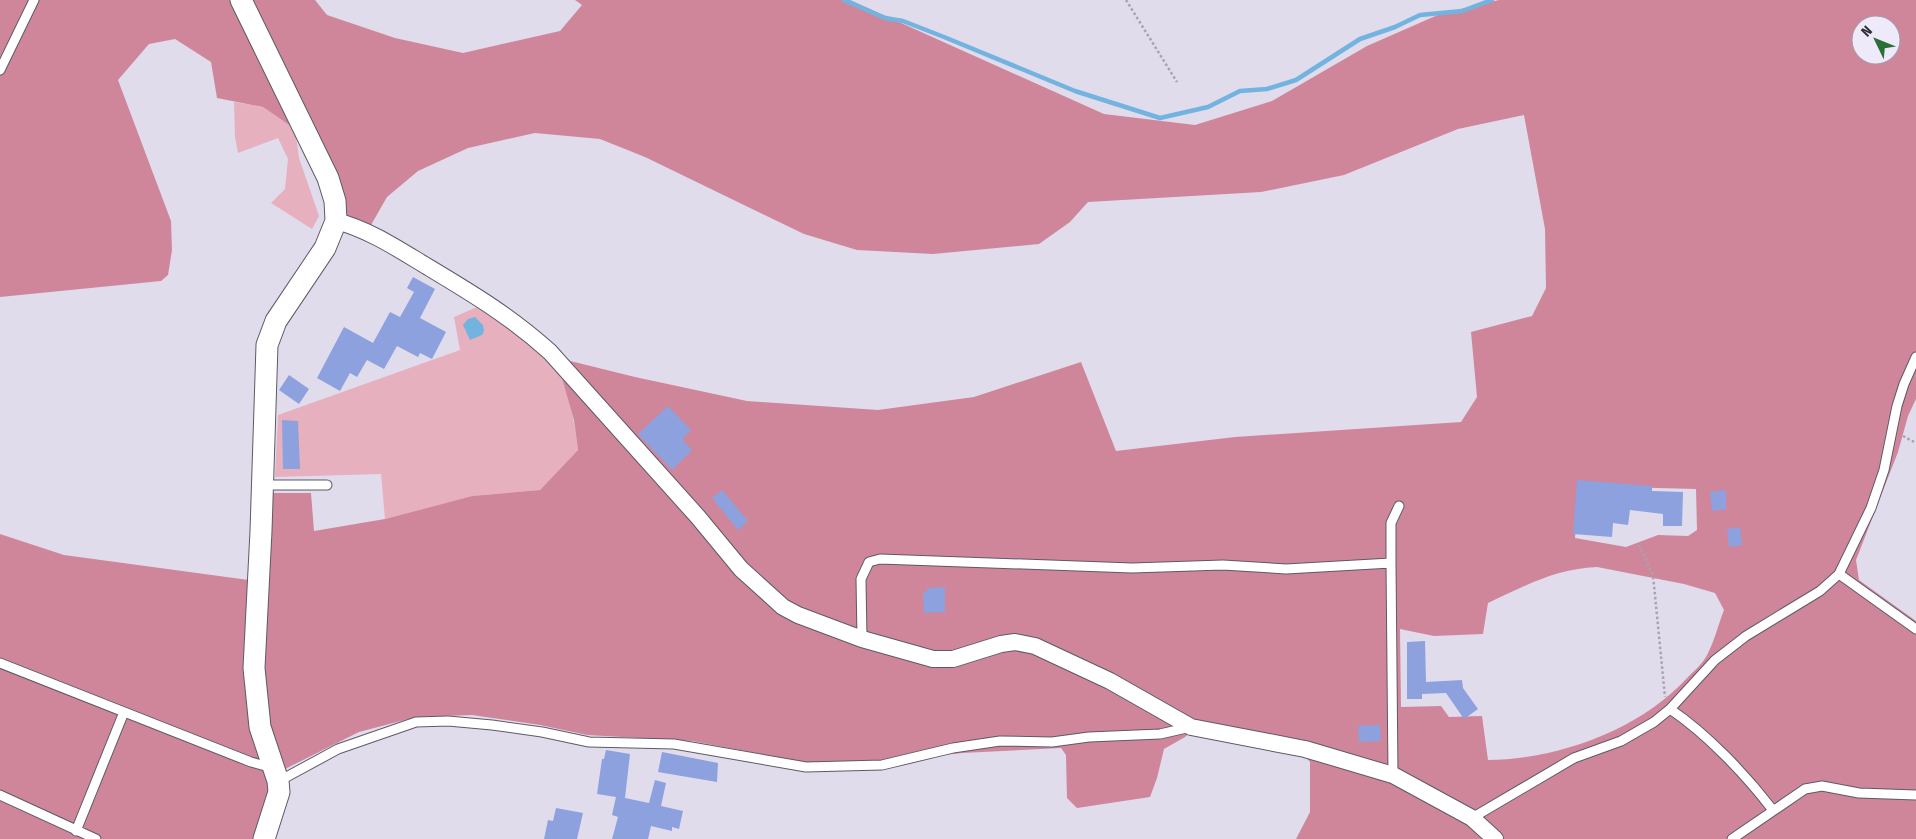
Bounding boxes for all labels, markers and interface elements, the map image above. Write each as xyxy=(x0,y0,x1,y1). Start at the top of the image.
north arrow xyxy=(1851,15,1901,65)
text: N xyxy=(1858,23,1876,40)

